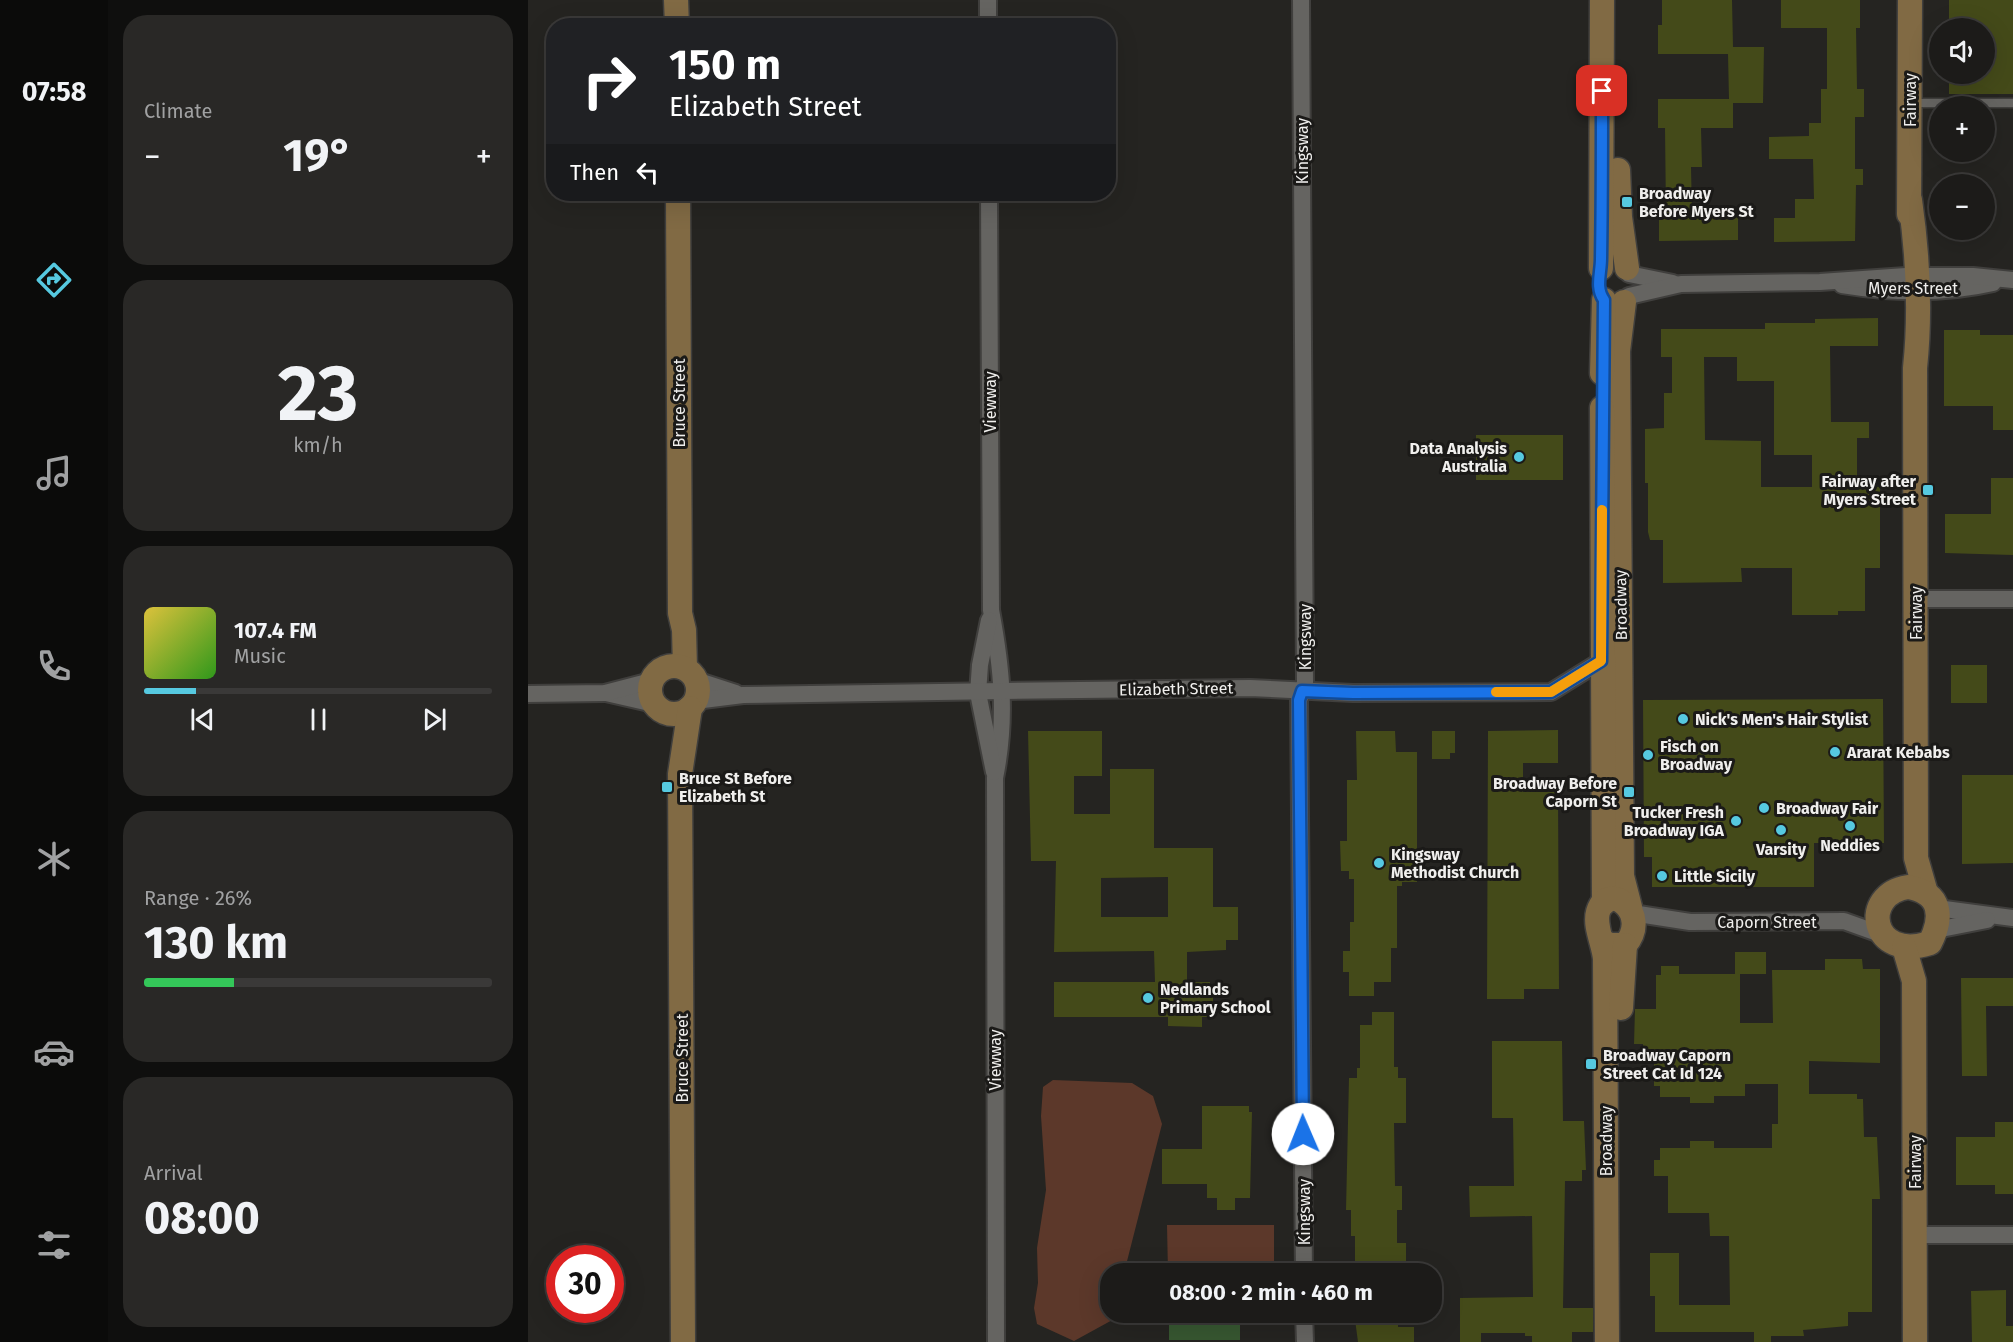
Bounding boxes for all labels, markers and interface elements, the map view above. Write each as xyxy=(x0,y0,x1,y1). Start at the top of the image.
map controls xyxy=(1929,18,1995,240)
button: sound xyxy=(1929,18,1995,84)
text: 150 m xyxy=(669,40,781,90)
icon: right xyxy=(570,42,648,120)
pin xyxy=(1576,65,1627,116)
street label: Fairway xyxy=(1901,73,1920,127)
icon: arrive xyxy=(1585,74,1618,107)
text: 07:58 xyxy=(22,76,86,108)
text: Elizabeth Street xyxy=(669,91,862,123)
button: + xyxy=(1929,96,1995,162)
text: Climate xyxy=(144,99,212,123)
street label: Kingsway xyxy=(1293,118,1312,184)
text: 19° xyxy=(283,129,353,183)
text: − xyxy=(144,137,161,177)
text: + xyxy=(476,137,492,177)
icon: left xyxy=(631,156,664,189)
text: Then xyxy=(570,159,619,186)
button: − xyxy=(1929,174,1995,240)
place label: Broadway Before Myers St xyxy=(1639,184,1755,221)
marker: Broadway Before Myers St xyxy=(1620,195,1634,209)
icon: directions xyxy=(33,259,75,301)
street label: Myers Street xyxy=(1868,279,1958,298)
text: 23 xyxy=(278,347,358,441)
street label: Bruce Street xyxy=(670,358,689,447)
street label: Viewway xyxy=(981,371,1000,433)
text: km/h xyxy=(293,433,343,457)
place label: Data Analysis Australia xyxy=(1409,439,1507,476)
marker: Data Analysis Australia xyxy=(1512,450,1526,464)
icon: music xyxy=(33,452,75,494)
place label: Fairway after Myers Street xyxy=(1822,472,1917,509)
marker: Fairway after Myers Street xyxy=(1921,483,1935,497)
street label: Broadway xyxy=(1611,569,1631,640)
street label: Fairway xyxy=(1907,586,1926,640)
street label: Kingsway xyxy=(1296,604,1315,670)
text: 107.4 FM xyxy=(234,617,317,644)
text: Music xyxy=(234,644,286,668)
icon: phone xyxy=(33,645,75,687)
street label: Elizabeth Street xyxy=(1119,679,1233,699)
icon: previous xyxy=(186,703,219,736)
icon: pause xyxy=(302,703,335,736)
icon: next xyxy=(418,703,451,736)
place label: Nick's Men's Hair Stylist xyxy=(1695,710,1869,729)
marker: Nick's Men's Hair Stylist xyxy=(1676,712,1690,726)
place label: Fisch on Broadway xyxy=(1660,737,1733,774)
place label: Ararat Kebabs xyxy=(1846,743,1950,762)
marker: Ararat Kebabs xyxy=(1828,745,1842,759)
marker: Fisch on Broadway xyxy=(1641,748,1655,762)
place label: Bruce St Before Elizabeth St xyxy=(679,769,792,806)
place label: Broadway Before Caporn St xyxy=(1493,774,1618,811)
marker: Bruce St Before Elizabeth St xyxy=(660,780,674,794)
marker: Broadway Before Caporn St xyxy=(1622,785,1636,799)
place label: Broadway Fair xyxy=(1776,799,1879,818)
marker: Broadway Fair xyxy=(1757,801,1771,815)
place label: Tucker Fresh Broadway IGA xyxy=(1624,803,1725,840)
marker: Tucker Fresh Broadway IGA xyxy=(1729,814,1743,828)
marker: Neddies xyxy=(1843,819,1857,833)
marker: Varsity xyxy=(1774,823,1788,837)
place label: Neddies xyxy=(1820,836,1880,855)
icon: climate xyxy=(33,838,75,880)
place label: Varsity xyxy=(1755,840,1807,859)
place label: Kingsway Methodist Church xyxy=(1391,845,1519,882)
marker: Kingsway Methodist Church xyxy=(1372,856,1386,870)
place label: Little Sicily xyxy=(1674,867,1756,886)
marker: Little Sicily xyxy=(1655,869,1669,883)
text: Range · 26% xyxy=(144,886,252,910)
street label: Caporn Street xyxy=(1717,913,1817,932)
text: 130 km xyxy=(144,916,288,970)
place label: Nedlands Primary School xyxy=(1160,980,1271,1017)
marker: Nedlands Primary School xyxy=(1141,991,1155,1005)
street label: Bruce Street xyxy=(673,1013,692,1102)
street label: Viewway xyxy=(986,1029,1005,1091)
icon: car xyxy=(33,1031,75,1073)
place label: Broadway Caporn Street Cat Id 124 xyxy=(1603,1046,1731,1083)
marker: Broadway Caporn Street Cat Id 124 xyxy=(1584,1057,1598,1071)
position arrow xyxy=(1271,1102,1335,1166)
street label: Broadway xyxy=(1597,1106,1616,1176)
street label: Fairway xyxy=(1906,1135,1925,1189)
text: Arrival xyxy=(144,1161,203,1185)
street label: Kingsway xyxy=(1295,1179,1314,1245)
text: 08:00 xyxy=(144,1191,260,1245)
icon: filters xyxy=(33,1224,75,1266)
speed limit sign: 30 xyxy=(546,1245,624,1323)
text: 08:00 · 2 min · 460 m xyxy=(1169,1279,1373,1306)

